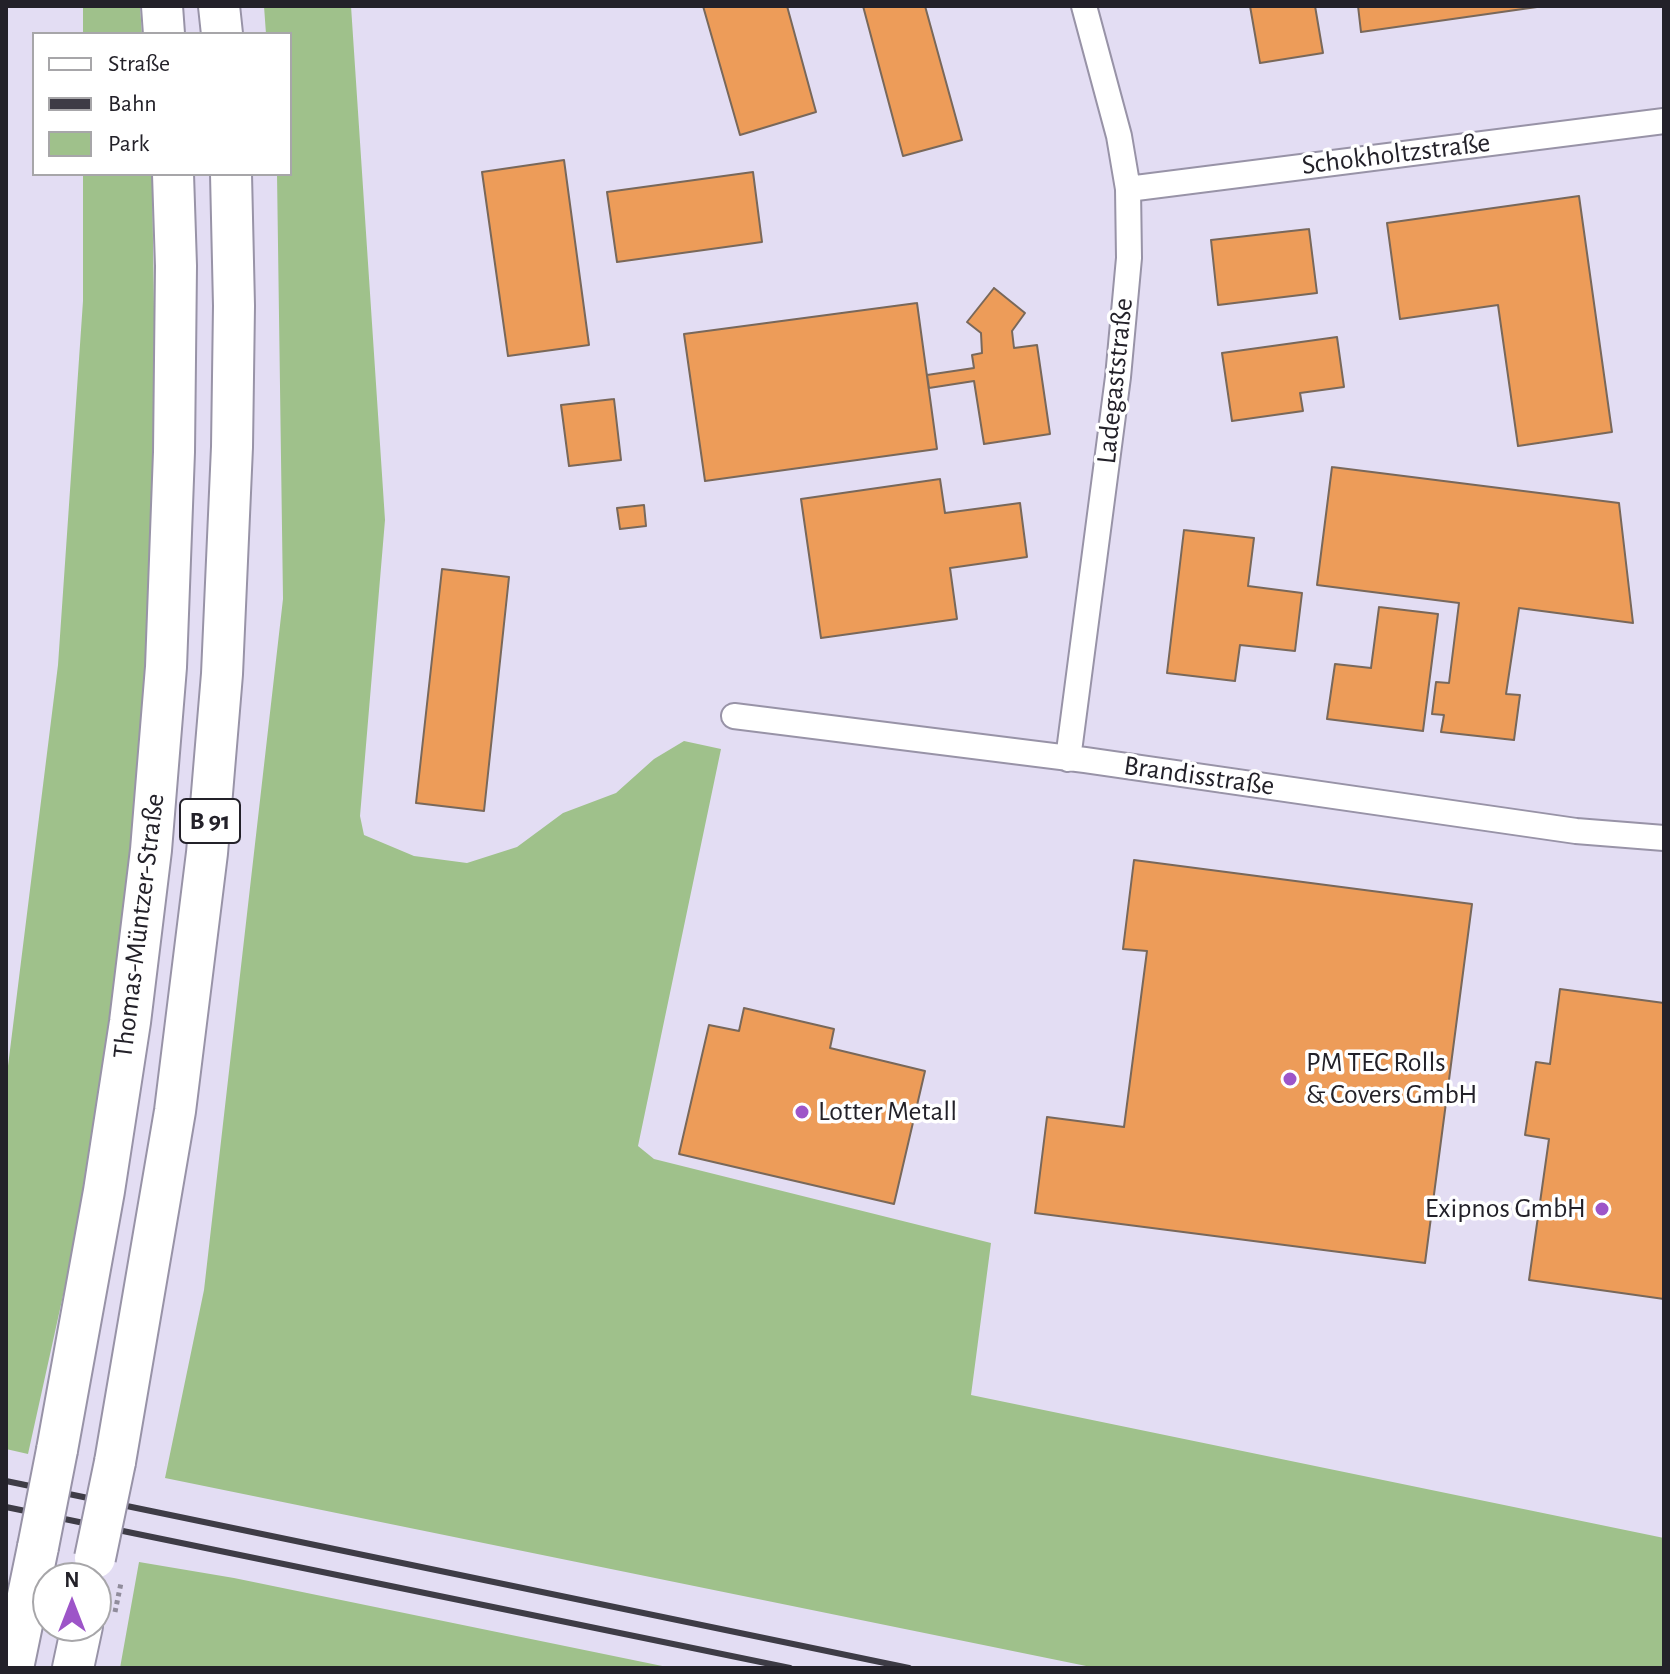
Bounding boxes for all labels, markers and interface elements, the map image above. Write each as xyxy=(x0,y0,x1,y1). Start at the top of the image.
legend xyxy=(32,32,292,176)
text: Straße xyxy=(108,52,170,76)
text: Bahn xyxy=(108,92,157,116)
street label: Schokholtzstraße xyxy=(1300,126,1492,182)
text: Park xyxy=(108,132,149,156)
street label: Ladegaststraße xyxy=(1090,296,1140,466)
street label: Brandisstraße xyxy=(1122,749,1276,803)
street label: Thomas-Müntzer-Straße xyxy=(106,792,172,1060)
road number: B 91 xyxy=(180,799,240,843)
place label: PM TEC Rolls & Covers GmbH xyxy=(1306,1046,1477,1112)
marker: PM TEC Rolls & Covers GmbH xyxy=(1281,1070,1299,1088)
place label: Lotter Metall xyxy=(818,1095,957,1129)
marker: Lotter Metall xyxy=(793,1103,811,1121)
place label: Exipnos GmbH xyxy=(1425,1192,1586,1226)
marker: Exipnos GmbH xyxy=(1593,1200,1611,1218)
north arrow xyxy=(32,1562,112,1642)
text: N xyxy=(64,1569,80,1591)

